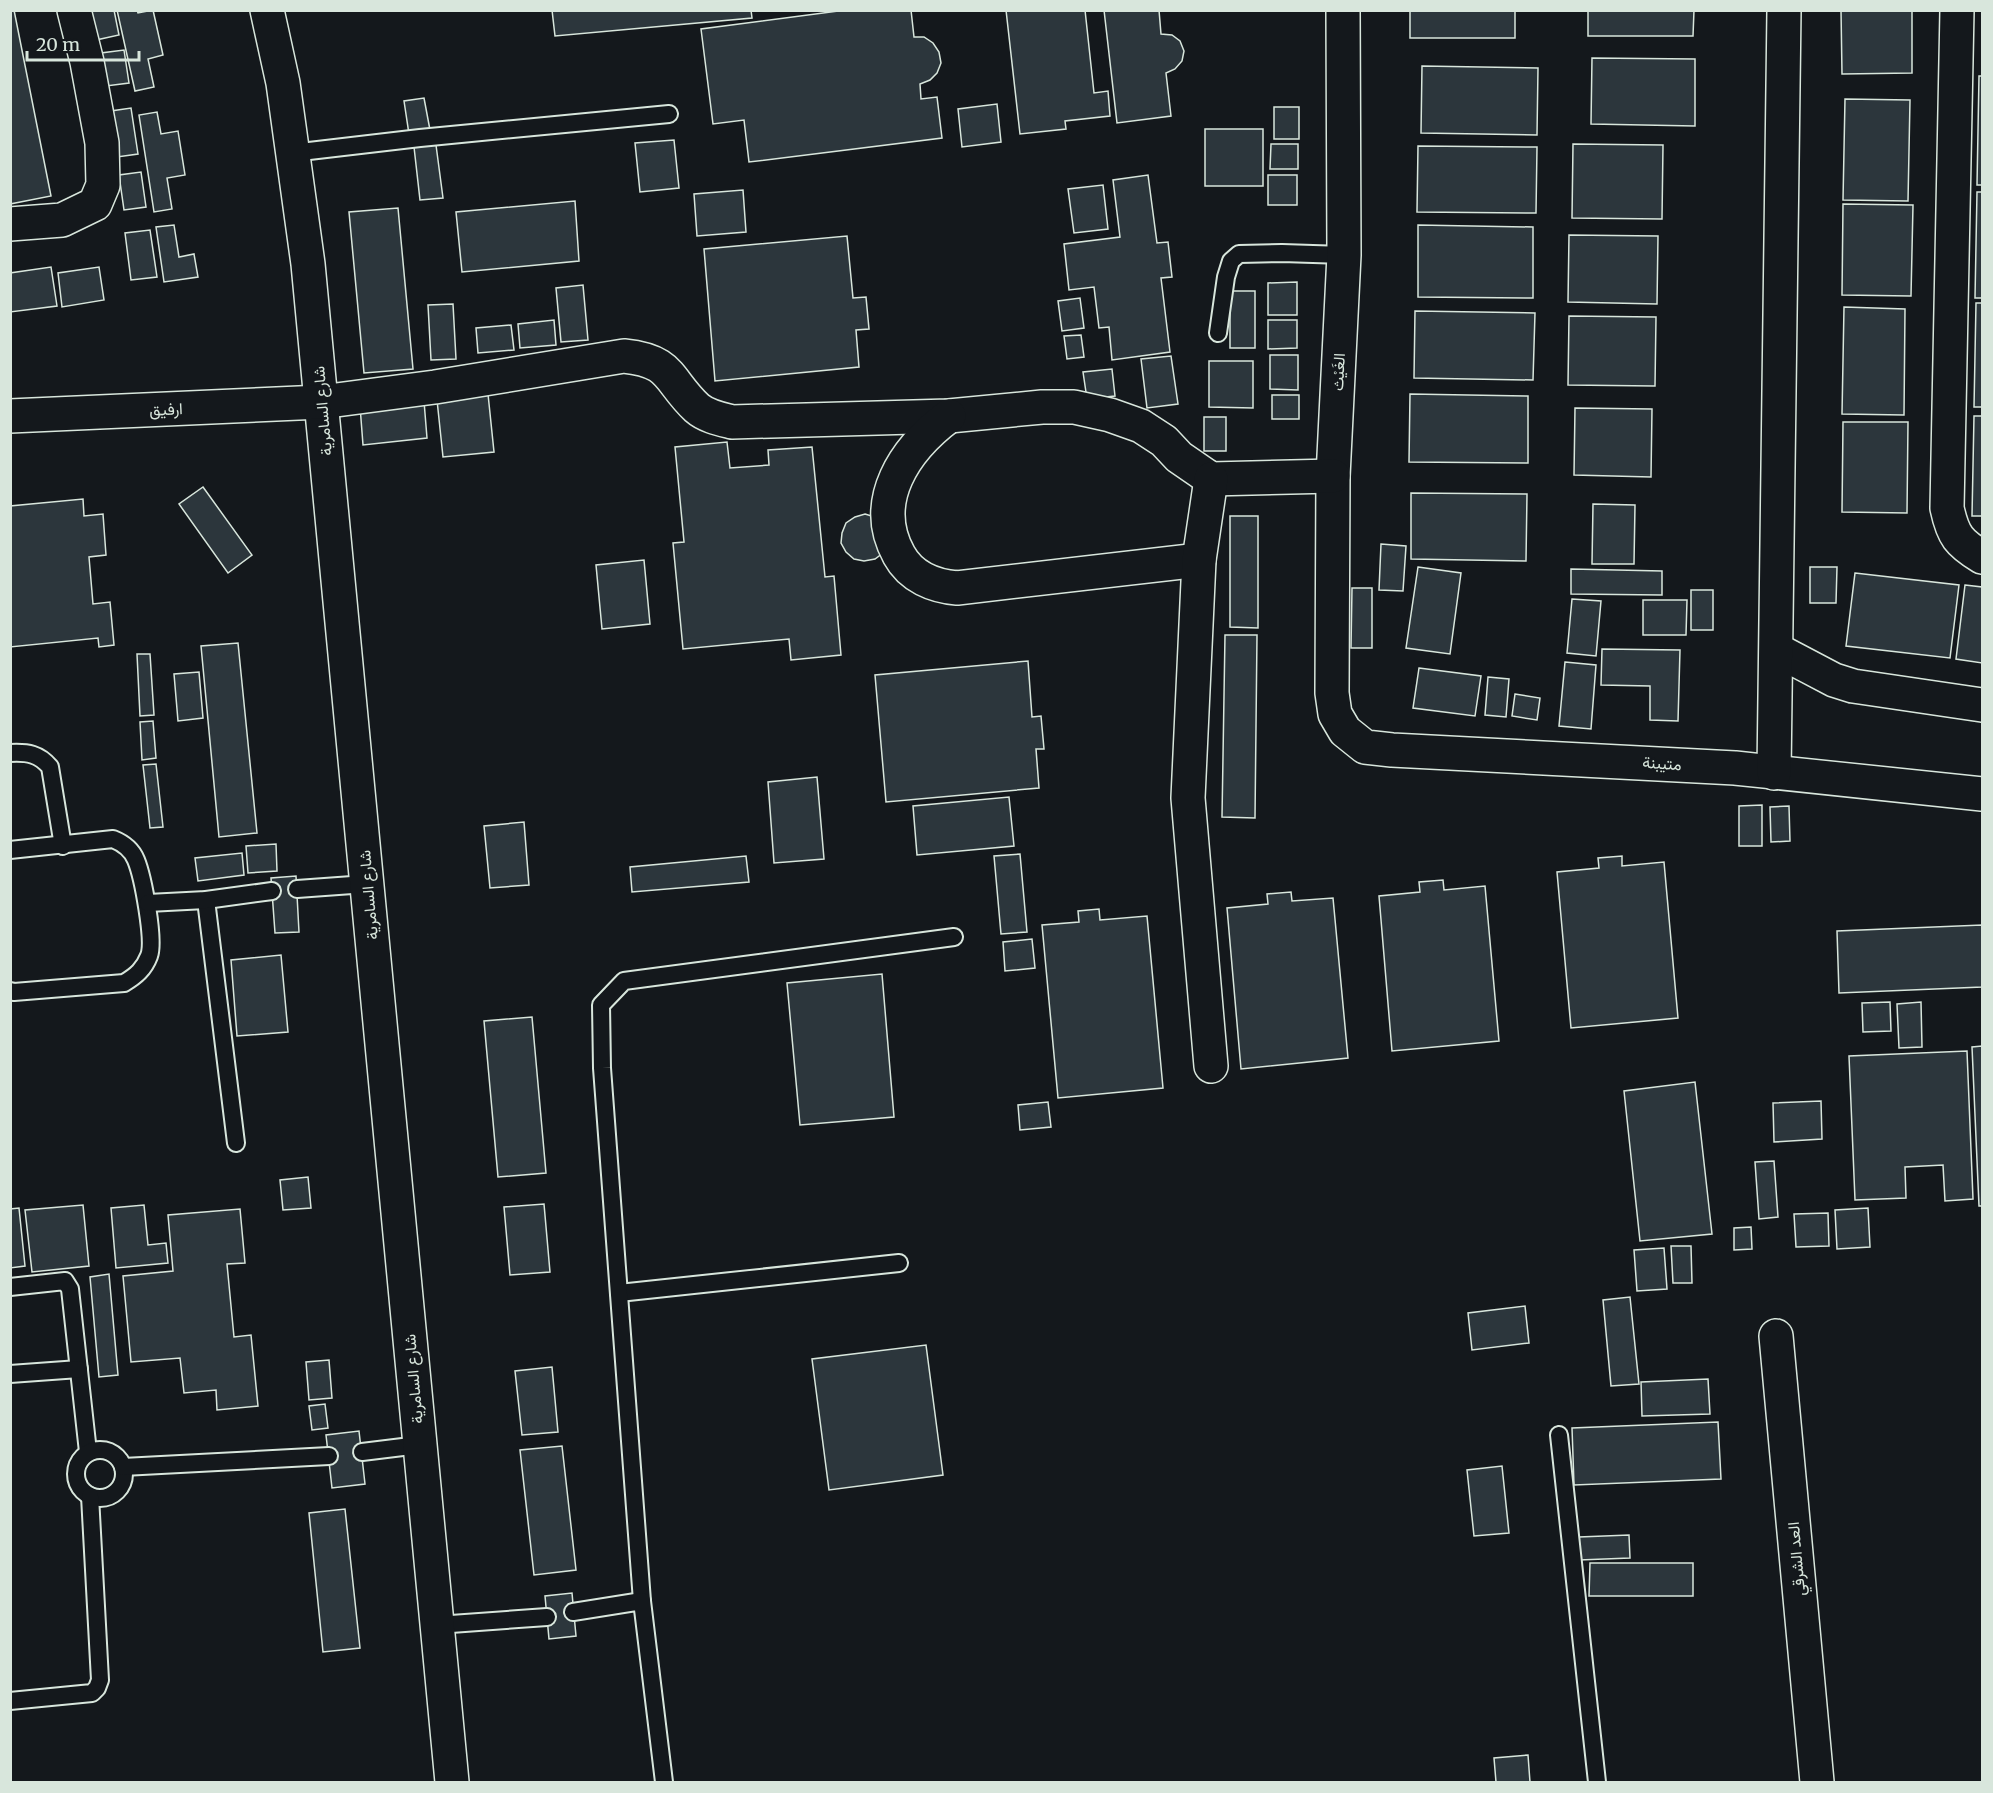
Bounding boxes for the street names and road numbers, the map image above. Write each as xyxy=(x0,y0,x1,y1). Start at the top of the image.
street label: الغَيْث xyxy=(1327,352,1349,392)
street label: شارع السامرية xyxy=(308,365,338,457)
street label: ارفيق xyxy=(149,398,183,421)
street label: متيبنة xyxy=(1642,752,1682,774)
street label: شارع السامرية xyxy=(354,849,384,941)
street label: شارع السامرية xyxy=(399,1333,429,1425)
street label: العد الشرقي xyxy=(1783,1521,1813,1597)

